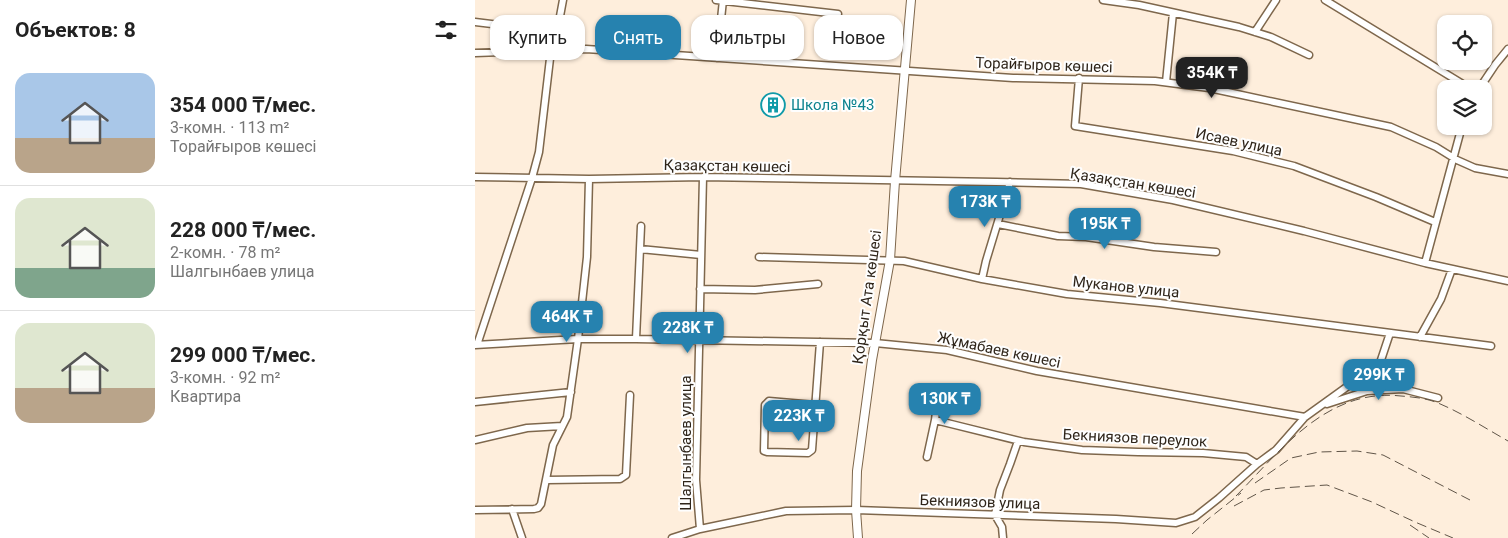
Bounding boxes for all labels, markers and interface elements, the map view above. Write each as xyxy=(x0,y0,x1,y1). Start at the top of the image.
chip: Купить xyxy=(490,15,585,60)
chip: Снять xyxy=(595,15,681,60)
chip: Фильтры xyxy=(691,15,804,60)
chip: Новое xyxy=(814,15,903,60)
map controls xyxy=(1437,15,1492,135)
button: locate xyxy=(1437,15,1492,70)
icon: filters xyxy=(432,16,460,44)
text: Объектов: 8 xyxy=(15,18,136,42)
street label: Торайғыров көшесі xyxy=(975,54,1113,76)
pin: 354K ₸ xyxy=(1171,56,1253,99)
text: 354K ₸ xyxy=(1187,63,1237,82)
button: layers xyxy=(1437,80,1492,135)
building icon: Школа №43 xyxy=(760,92,786,118)
icon: home xyxy=(55,93,115,153)
text: 354 000 ₸/мес. xyxy=(170,93,316,117)
place label: Школа №43 xyxy=(791,96,874,114)
text: 3-комн. · 113 m² xyxy=(170,118,289,137)
street label: Исаев улица xyxy=(1194,124,1284,160)
text: Торайғыров көшесі xyxy=(170,137,317,156)
street label: Қазақстан көшесі xyxy=(663,156,791,176)
street label: Қазақстан көшесі xyxy=(1069,164,1197,202)
pin: 173K ₸ xyxy=(944,186,1026,228)
text: 173K ₸ xyxy=(960,192,1010,211)
pin: 195K ₸ xyxy=(1064,208,1146,250)
text: 195K ₸ xyxy=(1080,214,1130,233)
icon: home xyxy=(55,218,115,278)
text: 228 000 ₸/мес. xyxy=(170,218,316,242)
street label: Қорқыт Ата көшесі xyxy=(849,229,885,365)
text: 2-комн. · 78 m² xyxy=(170,243,280,262)
text: Шалгынбаев улица xyxy=(170,262,314,281)
street label: Муканов улица xyxy=(1072,272,1180,302)
pin: 464K ₸ xyxy=(526,300,608,343)
text: 464K ₸ xyxy=(542,307,592,326)
pin: 228K ₸ xyxy=(647,312,729,354)
text: 228K ₸ xyxy=(663,318,713,337)
street label: Жұмабаев көшесі xyxy=(936,328,1062,372)
icon: home xyxy=(55,343,115,403)
text: 299 000 ₸/мес. xyxy=(170,343,316,367)
pin: 299K ₸ xyxy=(1338,358,1420,401)
text: 299K ₸ xyxy=(1354,365,1404,384)
text: 3-комн. · 92 m² xyxy=(170,368,280,387)
street label: Шалгынбаев улица xyxy=(677,375,695,511)
pin: 130K ₸ xyxy=(904,382,986,425)
text: Квартира xyxy=(170,387,241,406)
text: 130K ₸ xyxy=(920,389,970,408)
pin: 223K ₸ xyxy=(758,400,840,442)
text: 223K ₸ xyxy=(774,406,824,425)
street label: Бекниязов переулок xyxy=(1062,425,1208,451)
street label: Бекниязов улица xyxy=(919,491,1041,513)

